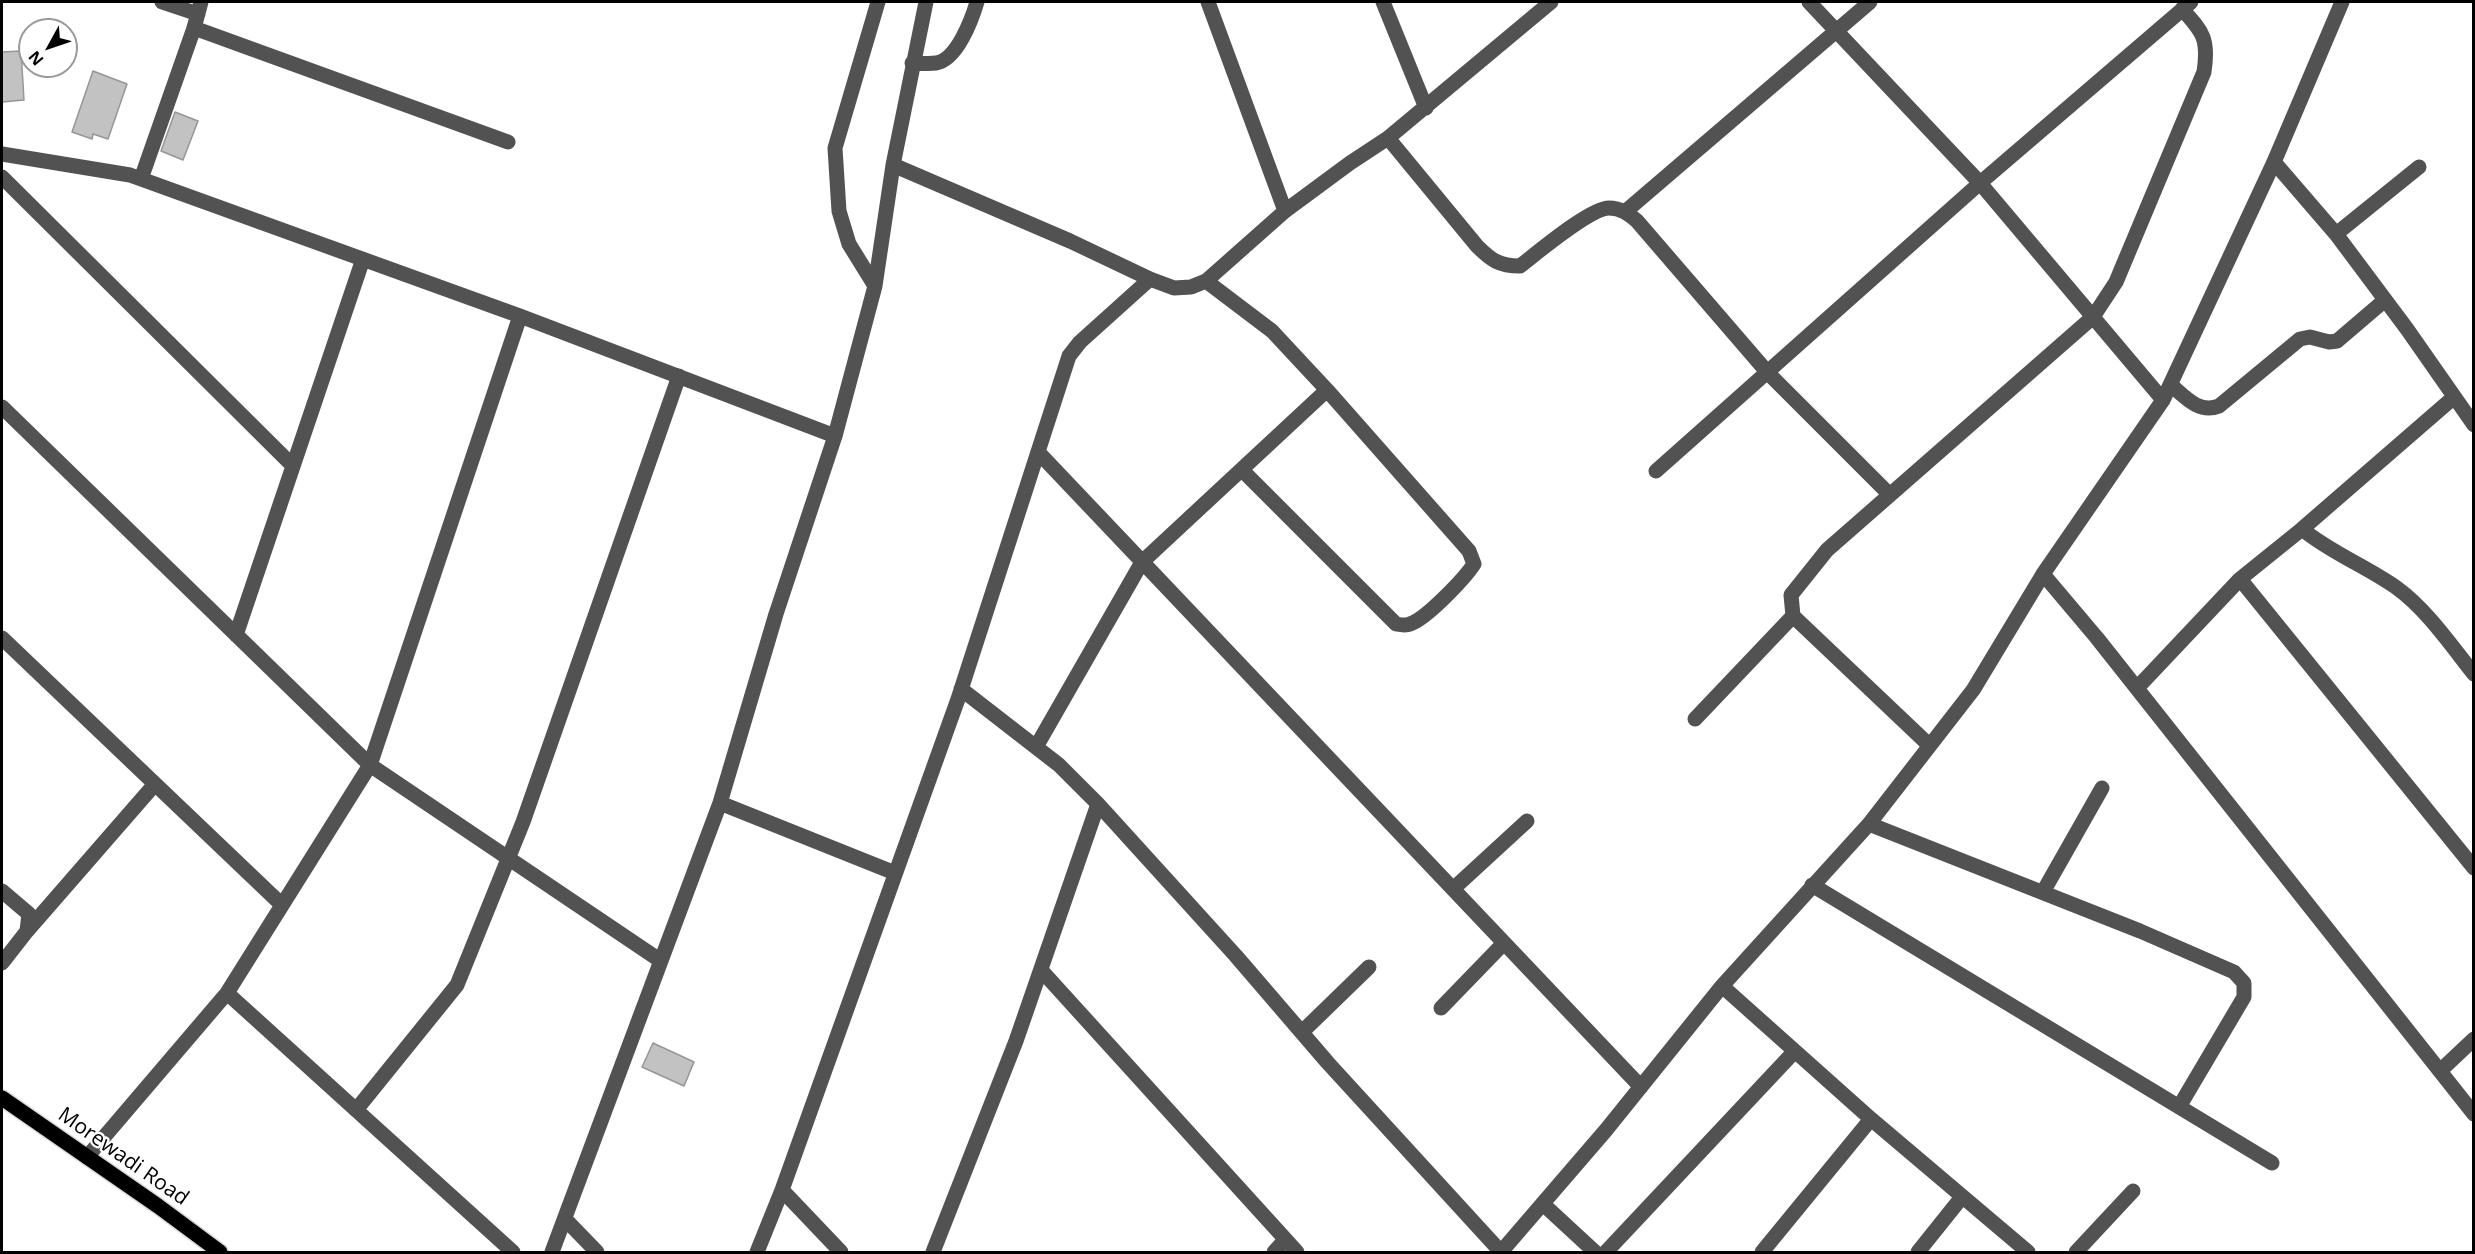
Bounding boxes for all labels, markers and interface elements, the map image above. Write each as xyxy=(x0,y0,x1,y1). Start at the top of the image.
north arrow xyxy=(18,18,78,78)
text: N xyxy=(23,46,48,70)
street label: Morewadi Road xyxy=(53,1103,193,1211)

